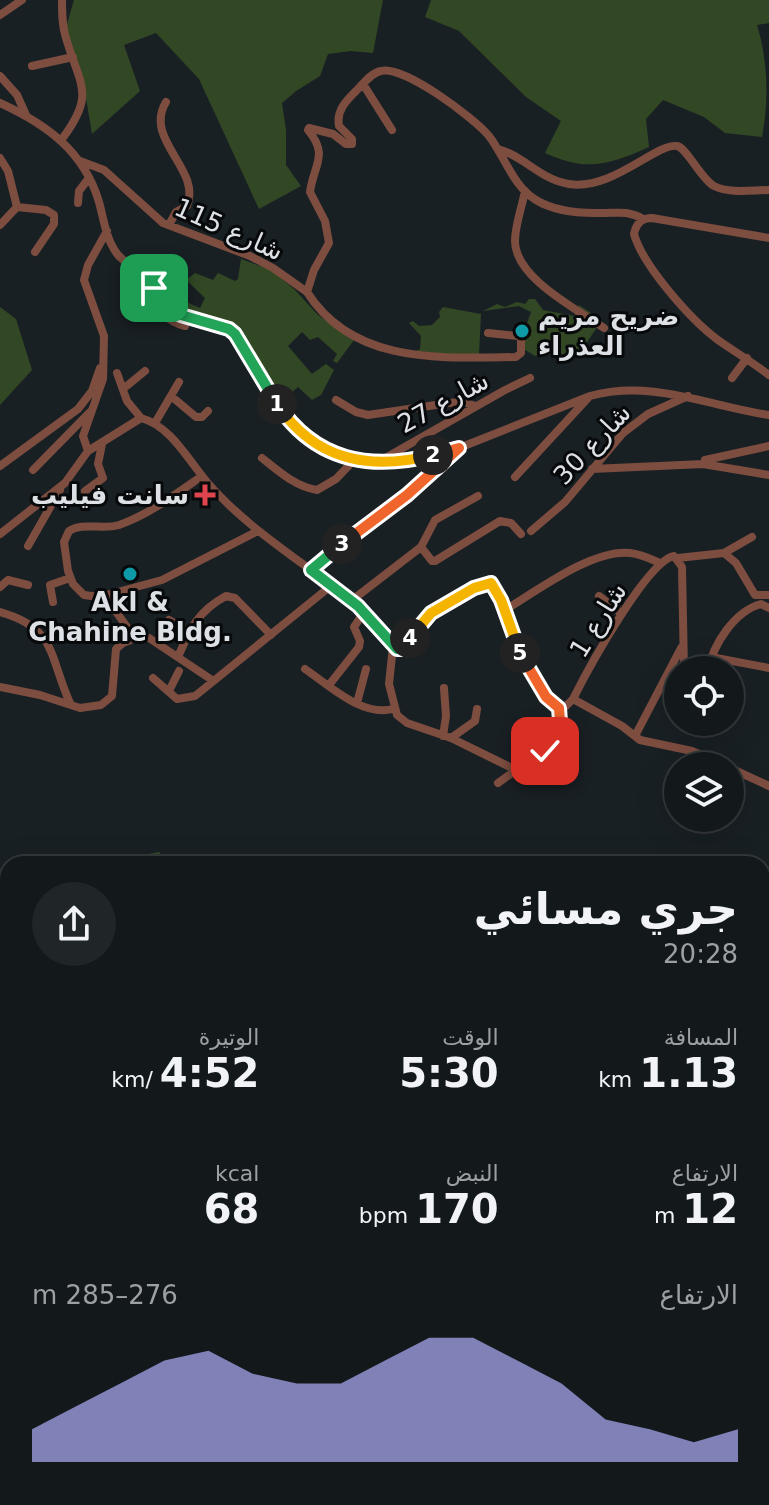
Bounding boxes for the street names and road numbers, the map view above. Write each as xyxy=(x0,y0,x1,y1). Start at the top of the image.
street label: شارع 115 xyxy=(170,192,288,266)
street label: شارع 27 xyxy=(392,365,494,439)
street label: شارع 30 xyxy=(547,398,637,490)
street label: شارع 1 xyxy=(563,577,633,663)

